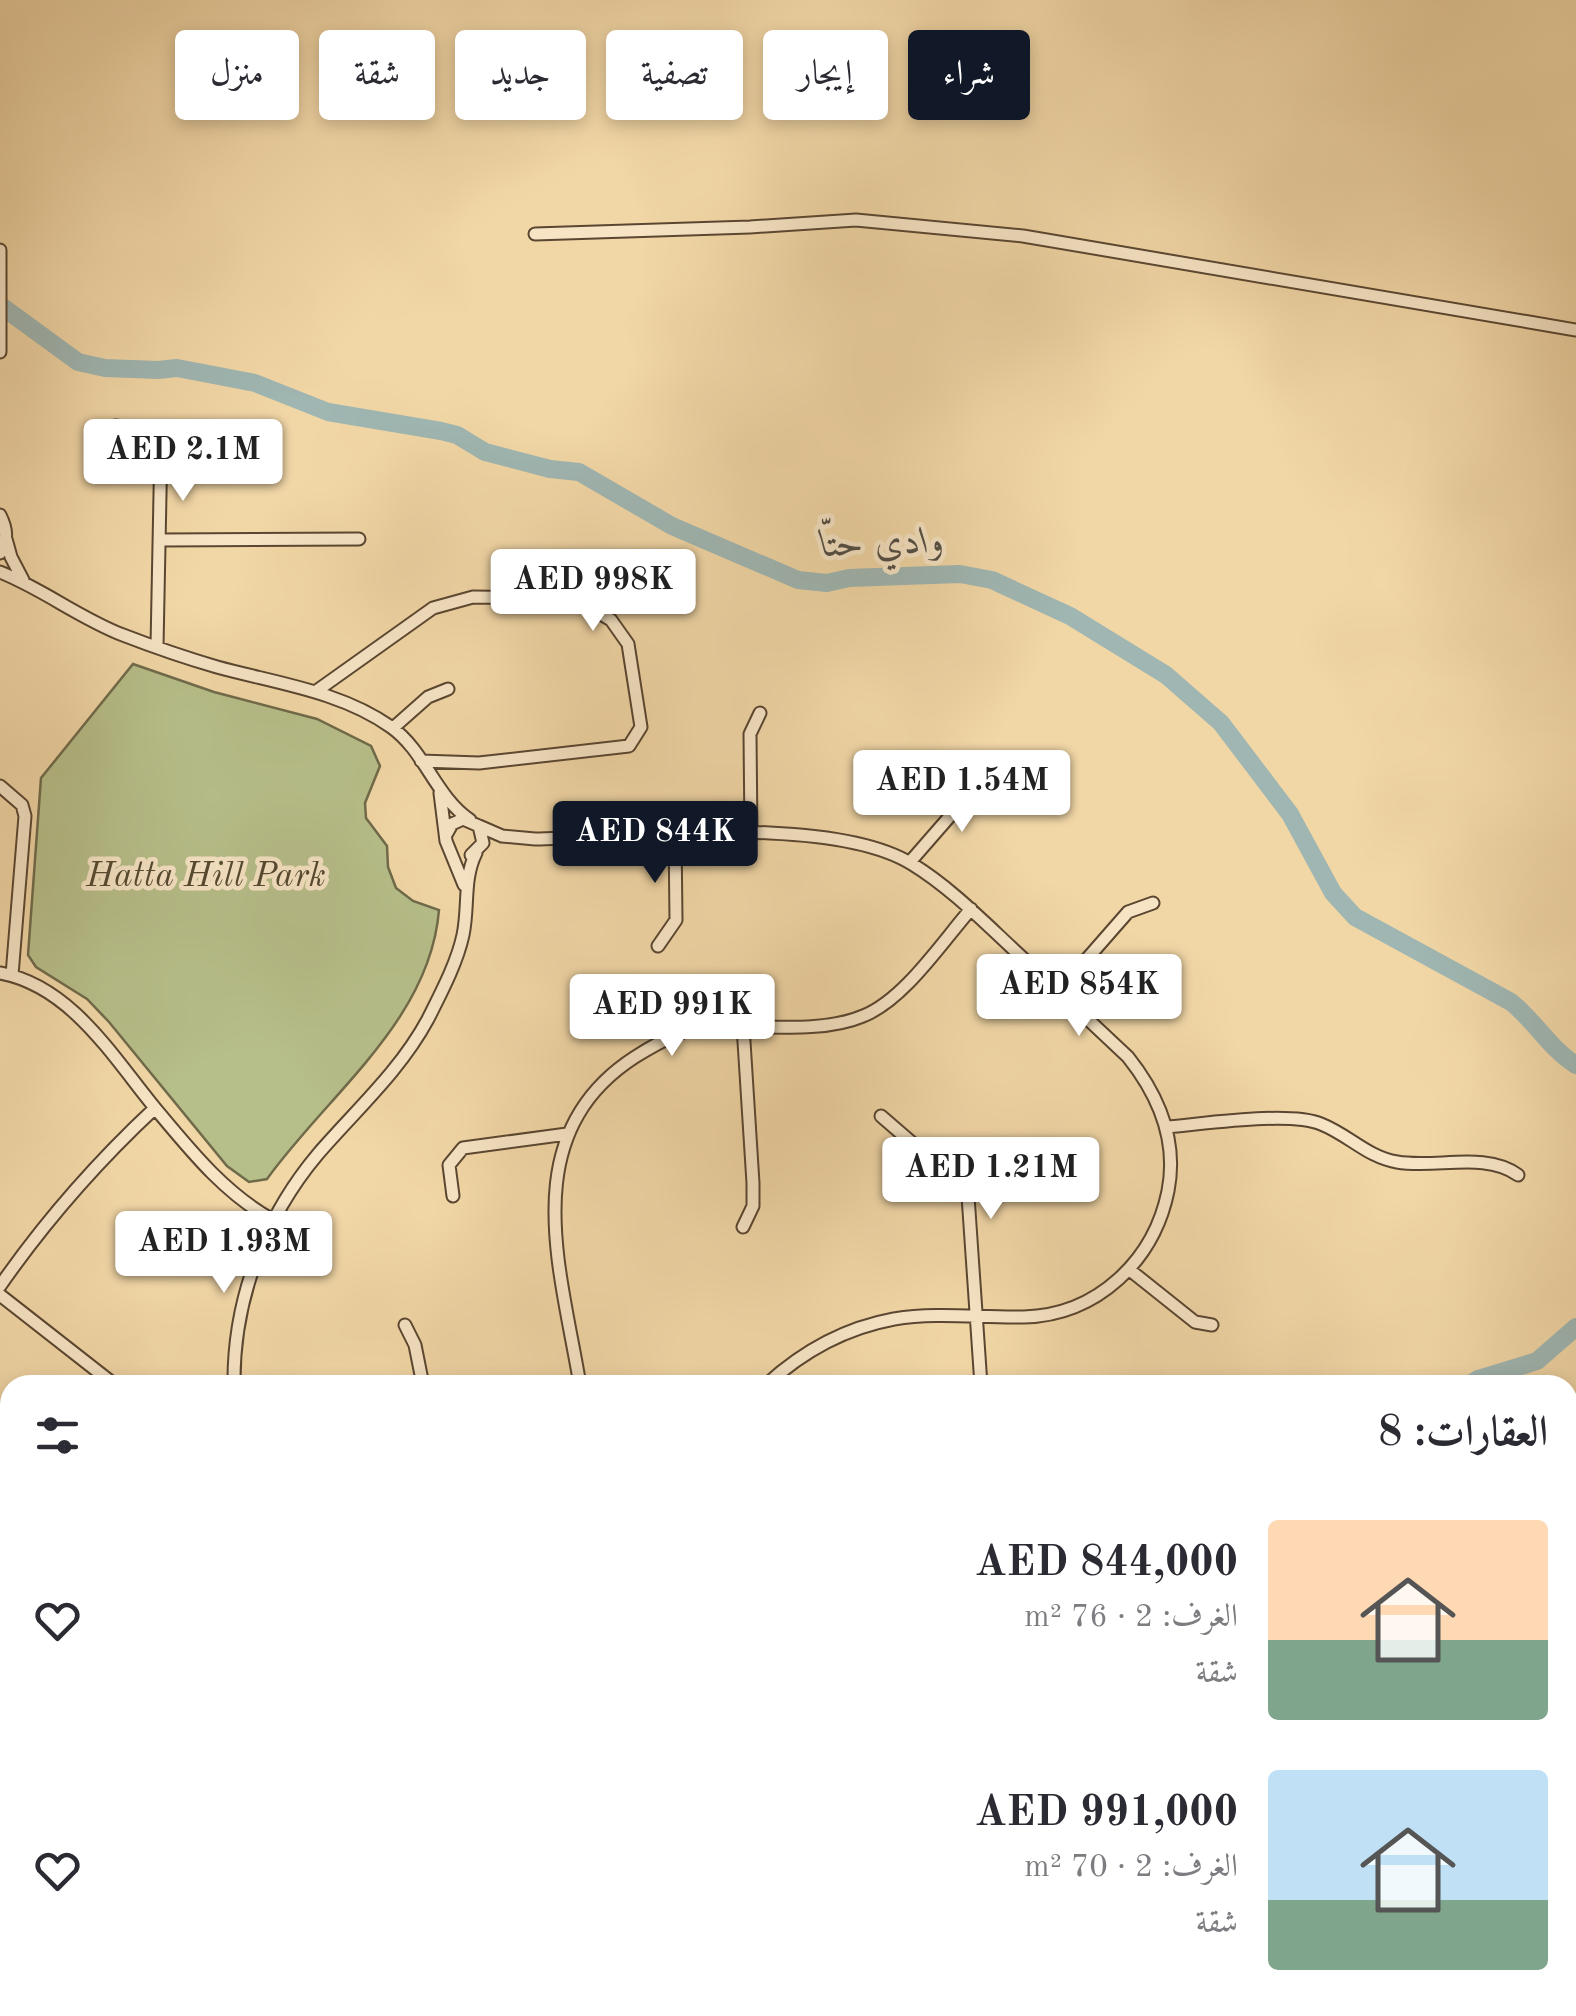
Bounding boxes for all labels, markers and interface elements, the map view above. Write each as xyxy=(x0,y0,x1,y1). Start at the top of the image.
chip: منزل xyxy=(175,30,299,120)
chip: شقة xyxy=(319,30,435,120)
chip: جديد xyxy=(455,30,586,120)
chip: تصفية xyxy=(606,30,743,120)
chip: إيجار xyxy=(763,30,888,120)
chip: شراء xyxy=(908,30,1030,120)
pin: AED 2.1M xyxy=(80,419,286,504)
text: AED 2.1M xyxy=(106,435,260,467)
water label: وادي حتّا xyxy=(818,514,945,574)
pin: AED 998K xyxy=(490,549,696,634)
text: AED 998K xyxy=(513,565,673,597)
pin: AED 1.54M xyxy=(848,750,1076,835)
text: AED 1.54M xyxy=(875,766,1049,798)
pin: AED 844K xyxy=(552,801,758,886)
text: AED 844K xyxy=(575,817,735,849)
park label: Hatta Hill Park xyxy=(85,859,326,894)
pin: AED 854K xyxy=(976,954,1182,1039)
text: AED 854K xyxy=(999,970,1159,1002)
pin: AED 991K xyxy=(569,974,775,1059)
text: AED 991K xyxy=(592,990,752,1022)
pin: AED 1.21M xyxy=(877,1137,1105,1222)
text: AED 1.21M xyxy=(904,1153,1078,1185)
pin: AED 1.93M xyxy=(110,1211,338,1296)
text: AED 1.93M xyxy=(137,1227,311,1259)
icon: filters xyxy=(30,1408,85,1463)
text: العقارات: 8 xyxy=(1378,1413,1548,1455)
text: AED 844,000 xyxy=(975,1543,1238,1585)
icon: home xyxy=(1348,1560,1468,1680)
icon: heart xyxy=(30,1593,85,1648)
text: الغرف: 2 · 76 m² xyxy=(1024,1602,1238,1634)
text: شقة xyxy=(1196,1658,1238,1690)
text: AED 991,000 xyxy=(975,1793,1238,1835)
icon: home xyxy=(1348,1810,1468,1930)
icon: heart xyxy=(30,1843,85,1898)
text: الغرف: 2 · 70 m² xyxy=(1024,1852,1238,1884)
text: شقة xyxy=(1196,1908,1238,1940)

